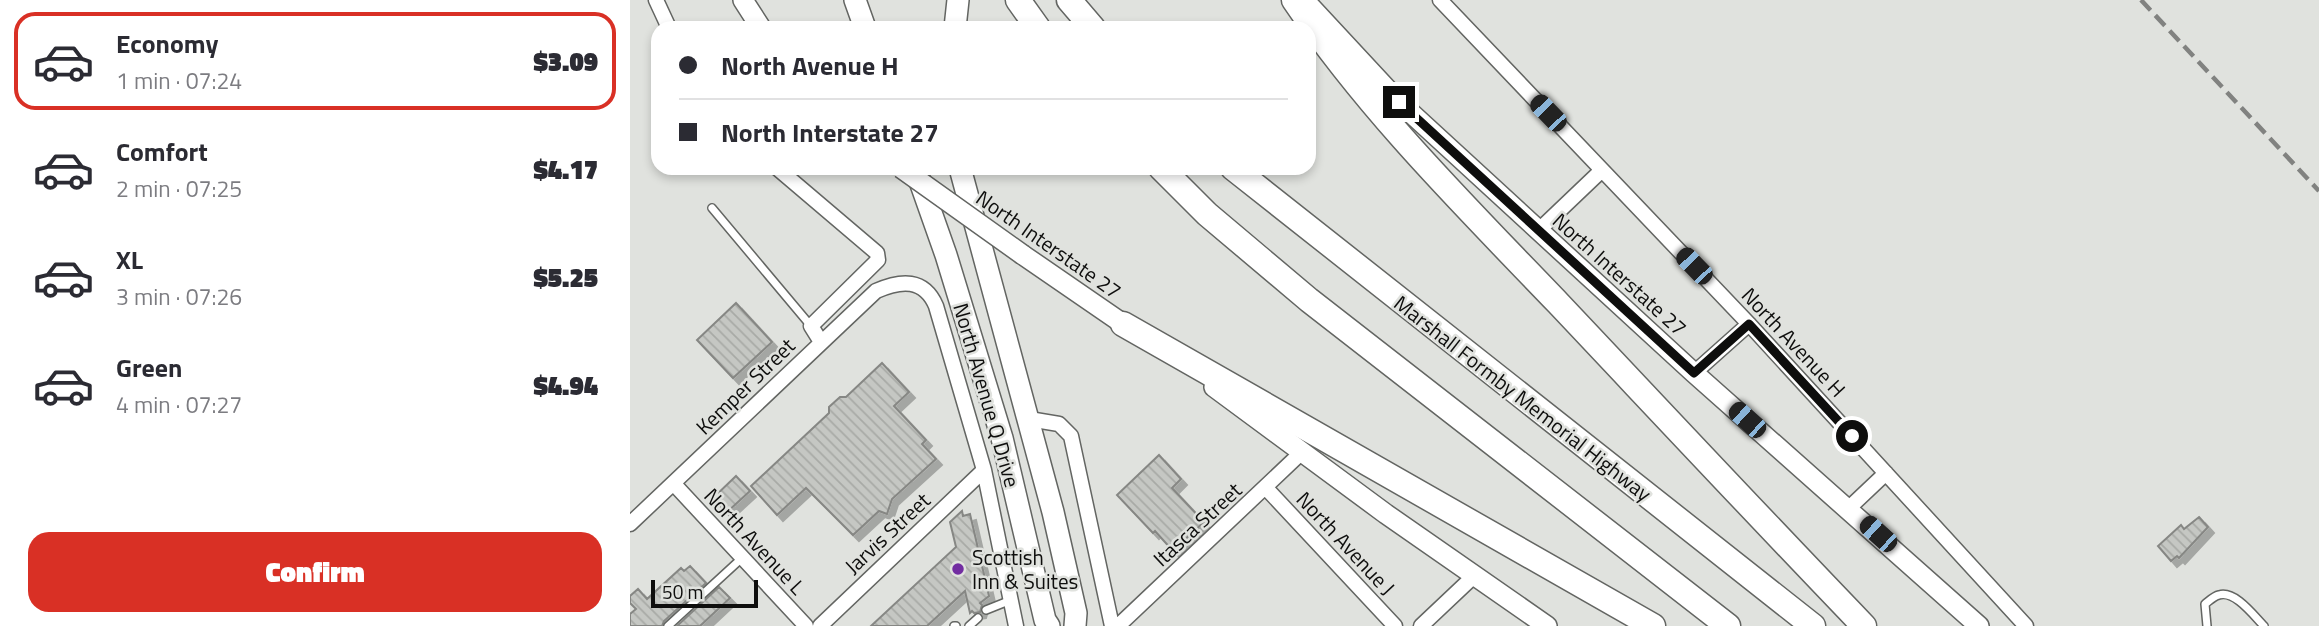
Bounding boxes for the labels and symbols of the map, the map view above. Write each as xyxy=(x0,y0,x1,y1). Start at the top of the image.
route end xyxy=(1383,86,1415,118)
car xyxy=(1526,91,1571,135)
street label: North Interstate 27 xyxy=(970,182,1128,306)
street label: North Interstate 27 xyxy=(1546,205,1694,343)
car xyxy=(1672,244,1717,288)
street label: North Avenue H xyxy=(1734,280,1854,404)
street label: Marshall Formby Memorial Highway xyxy=(1387,287,1659,509)
street label: North Avenue Q Drive xyxy=(945,299,1029,491)
street label: Kemper Street xyxy=(688,330,802,442)
car xyxy=(1725,398,1770,442)
route start xyxy=(1836,420,1868,452)
street label: Itasca Street xyxy=(1145,474,1249,574)
street label: North Avenue L xyxy=(697,480,813,602)
street label: Jarvis Street xyxy=(837,484,938,581)
street label: North Avenue J xyxy=(1289,484,1403,602)
car xyxy=(1856,512,1901,556)
place label: Scottish Inn & Suites xyxy=(972,541,1078,597)
marker: Scottish Inn & Suites xyxy=(950,561,966,577)
scale bar xyxy=(651,577,758,609)

